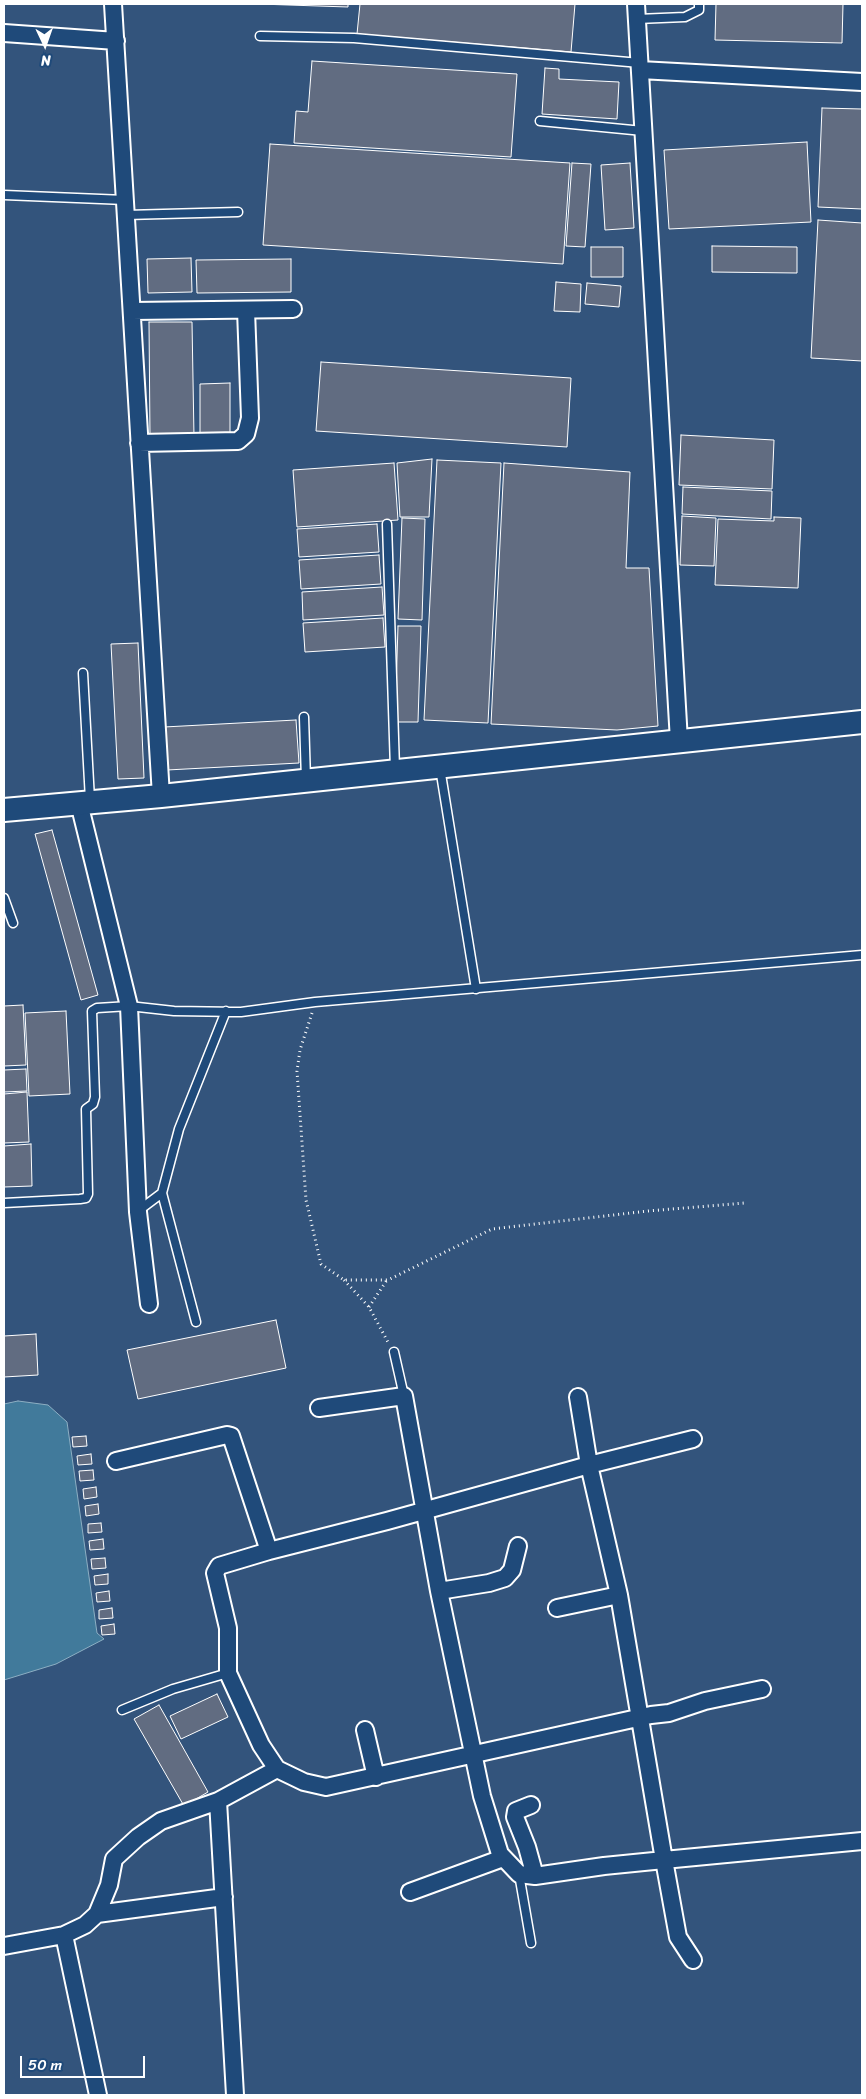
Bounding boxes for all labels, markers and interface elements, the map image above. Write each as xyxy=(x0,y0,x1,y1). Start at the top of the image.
north arrow xyxy=(20,20,70,70)
text: N xyxy=(40,48,51,73)
scale bar xyxy=(22,2046,148,2078)
text: 50 m xyxy=(28,2052,62,2078)

